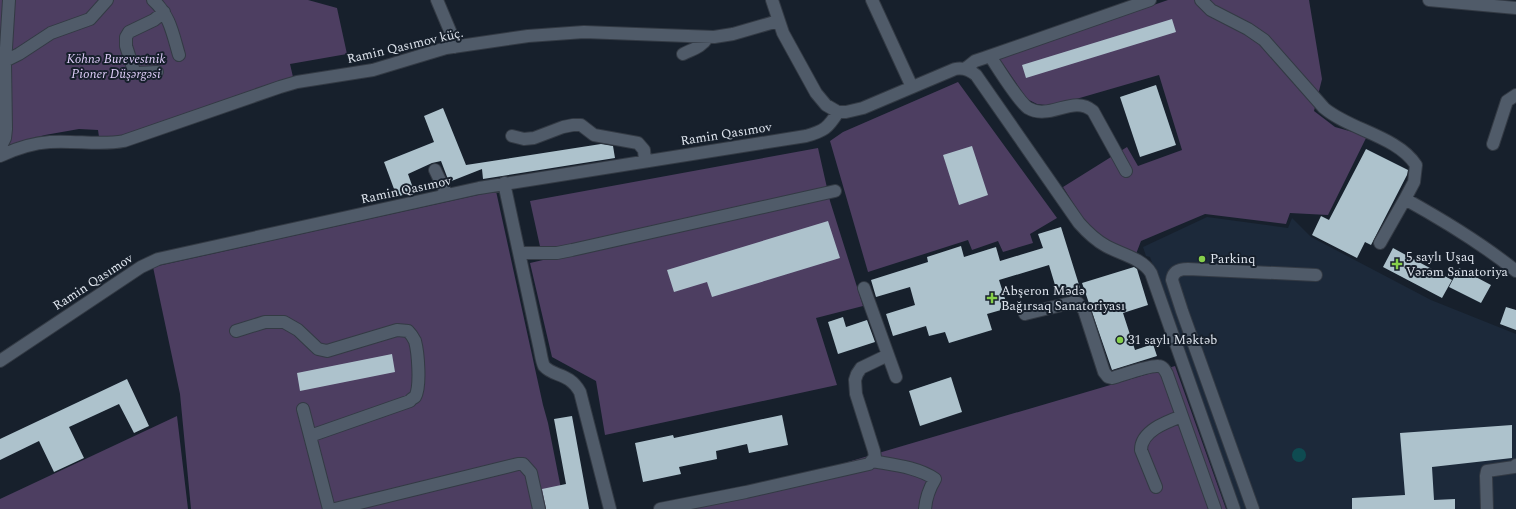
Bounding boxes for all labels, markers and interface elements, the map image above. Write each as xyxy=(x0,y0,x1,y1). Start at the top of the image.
street label: Ramin Qasımov küç. xyxy=(345,23,465,69)
park label: Köhnə Burevestnik Pioner Düşərgəsi xyxy=(66,49,166,84)
street label: Ramin Qasımov xyxy=(679,117,774,151)
street label: Ramin Qasımov xyxy=(359,170,454,209)
place label: 5 saylı Uşaq Vərəm Sanatoriya xyxy=(1406,247,1509,282)
street label: Ramin Qasımov xyxy=(49,248,138,315)
place label: Parkinq xyxy=(1210,249,1255,269)
marker: Parkinq xyxy=(1197,254,1207,264)
marker: 5 saylı Uşaq Vərəm Sanatoriya xyxy=(1391,258,1403,270)
place label: Abşeron Mədə Bağırsaq Sanatoriyası xyxy=(1001,281,1125,316)
marker: Abşeron Mədə Bağırsaq Sanatoriyası xyxy=(986,292,998,304)
place label: 31 saylı Məktəb xyxy=(1128,330,1217,350)
marker: 31 saylı Məktəb xyxy=(1115,335,1125,345)

